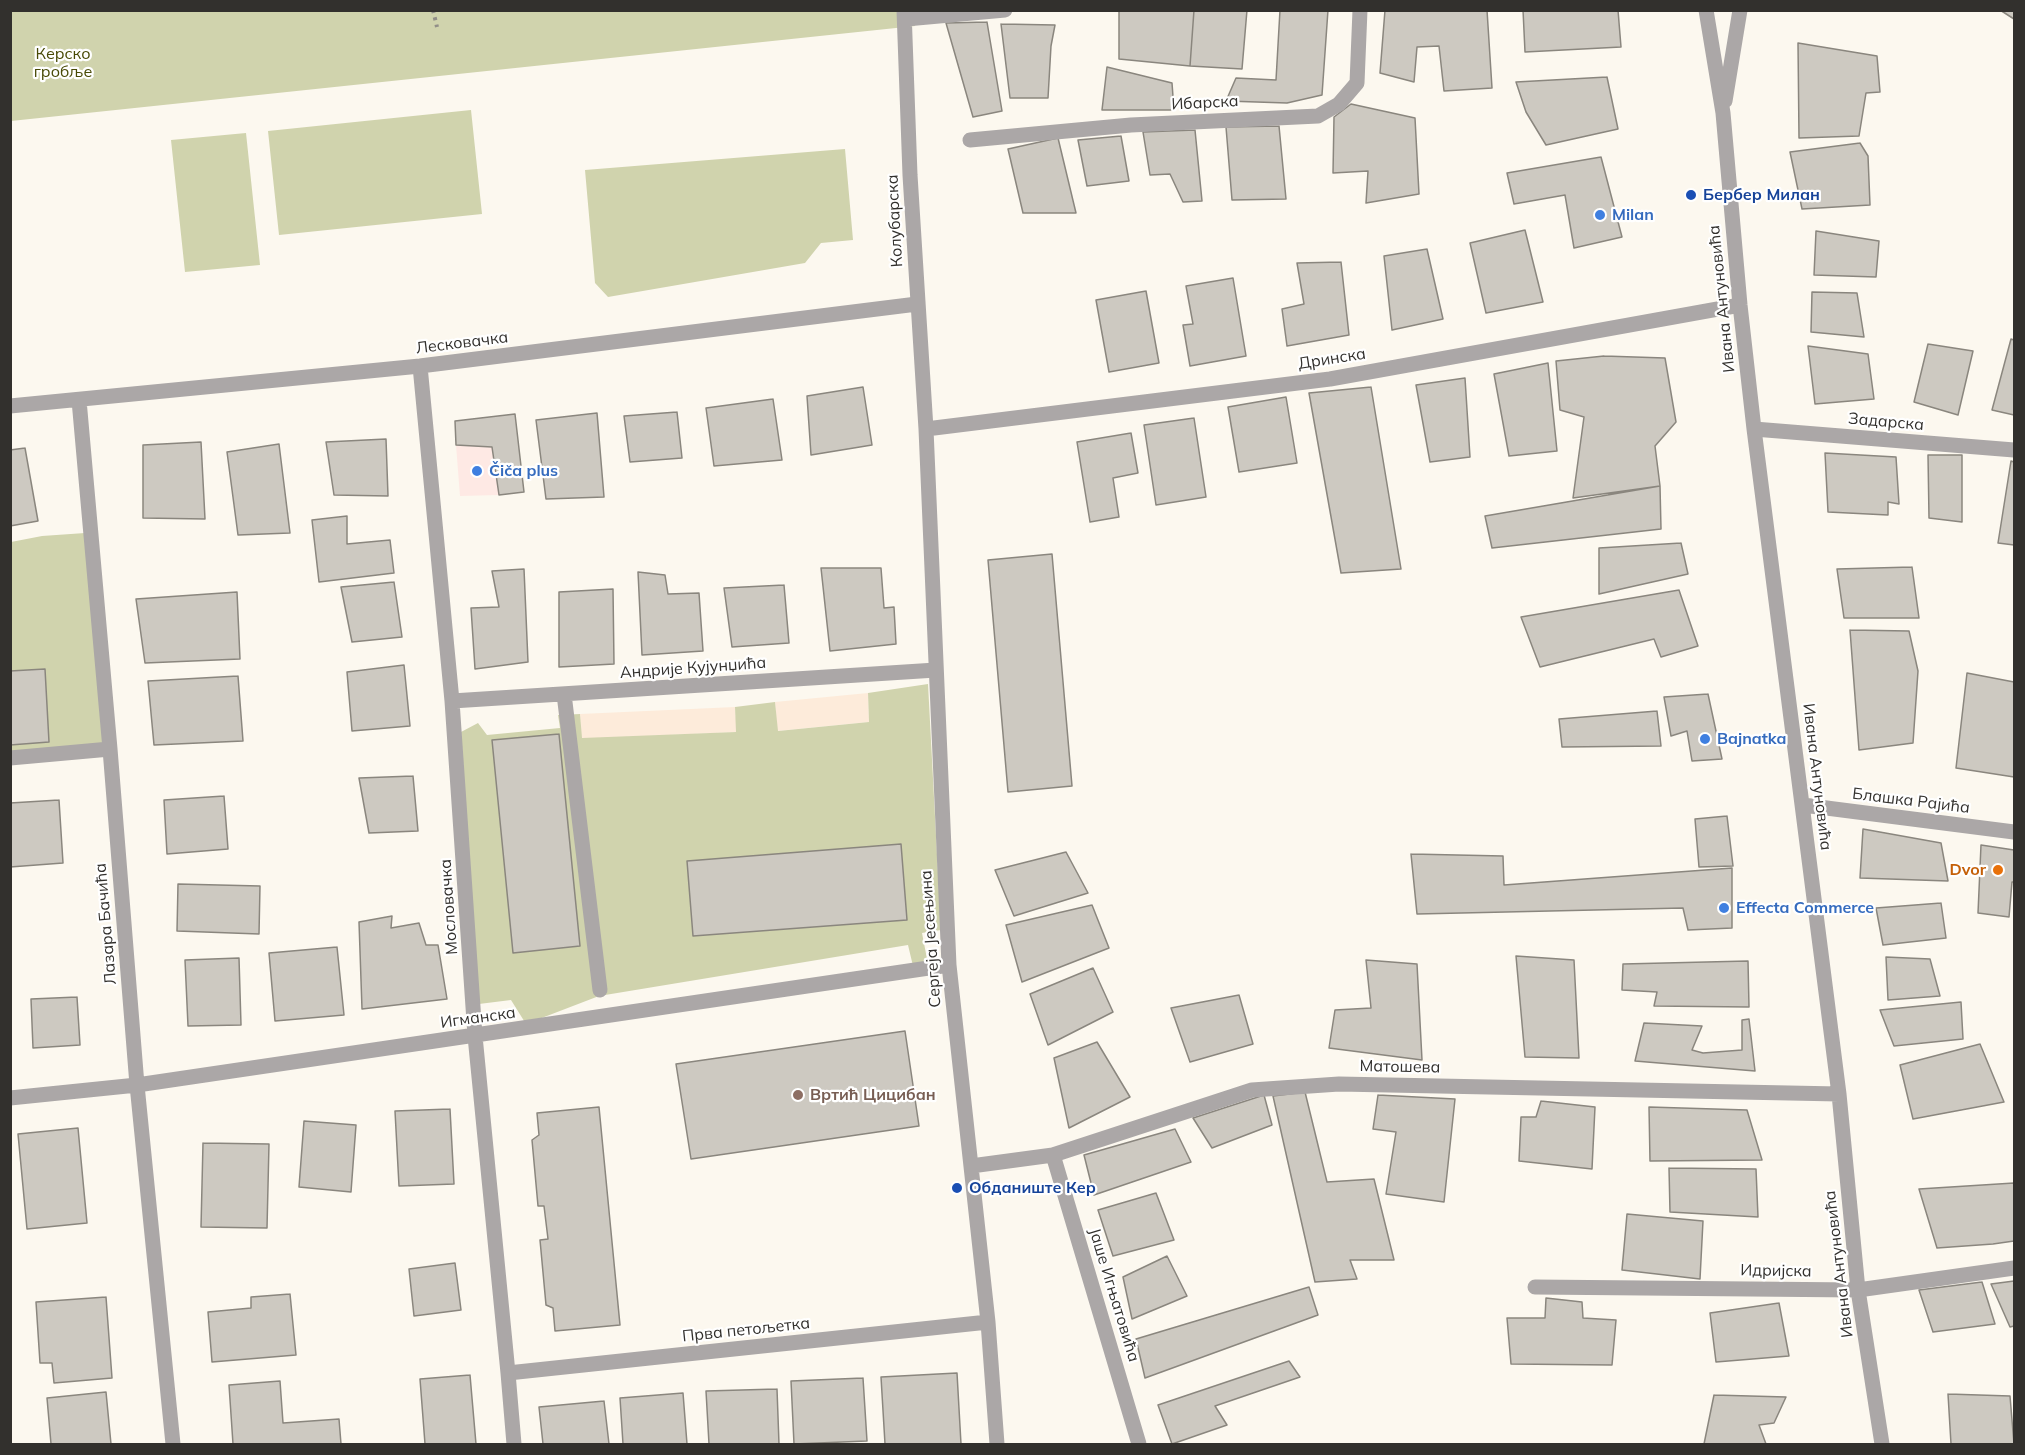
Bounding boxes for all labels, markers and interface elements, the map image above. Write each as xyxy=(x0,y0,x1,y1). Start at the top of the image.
park label: Керско гробље xyxy=(34,44,92,82)
street label: Ибарска xyxy=(1171,92,1239,114)
street label: Колубарска xyxy=(883,174,907,268)
place label: Бербер Милан xyxy=(1703,185,1820,205)
marker: Бербер Милан xyxy=(1684,188,1698,202)
place label: Milan xyxy=(1612,205,1654,225)
marker: Milan xyxy=(1593,208,1607,222)
street label: Ивана Антуновића xyxy=(1705,224,1739,374)
street label: Лесковачка xyxy=(415,328,509,358)
street label: Дринска xyxy=(1297,344,1367,374)
street label: Задарска xyxy=(1847,409,1925,435)
place label: Čiča plus xyxy=(489,461,558,481)
marker: Čiča plus xyxy=(470,464,484,478)
street label: Андрије Кујунџића xyxy=(619,653,767,683)
street label: Ивана Антуновића xyxy=(1798,702,1836,852)
place label: Bajnatka xyxy=(1717,729,1786,749)
marker: Bajnatka xyxy=(1698,732,1712,746)
street label: Блашка Рајића xyxy=(1851,784,1971,818)
street label: Мословачка xyxy=(436,859,462,955)
place label: Dvor xyxy=(1950,860,1986,880)
street label: Лазара Бачића xyxy=(91,862,121,986)
marker: Dvor xyxy=(1991,863,2005,877)
street label: Сергеја Јесењина xyxy=(917,870,945,1008)
place label: Effecta Commerce xyxy=(1736,898,1874,918)
marker: Effecta Commerce xyxy=(1717,901,1731,915)
street label: Игманска xyxy=(439,1003,517,1033)
street label: Матошева xyxy=(1360,1057,1440,1077)
place label: Вртић Цицибан xyxy=(810,1085,936,1105)
marker: Вртић Цицибан xyxy=(791,1088,805,1102)
place label: Обданиште Кер xyxy=(969,1178,1096,1198)
marker: Обданиште Кер xyxy=(950,1181,964,1195)
street label: Ивана Антуновића xyxy=(1820,1189,1858,1339)
street label: Јаше Игњатовића xyxy=(1085,1226,1143,1364)
street label: Идријска xyxy=(1740,1261,1812,1281)
street label: Прва петољетка xyxy=(681,1314,811,1346)

